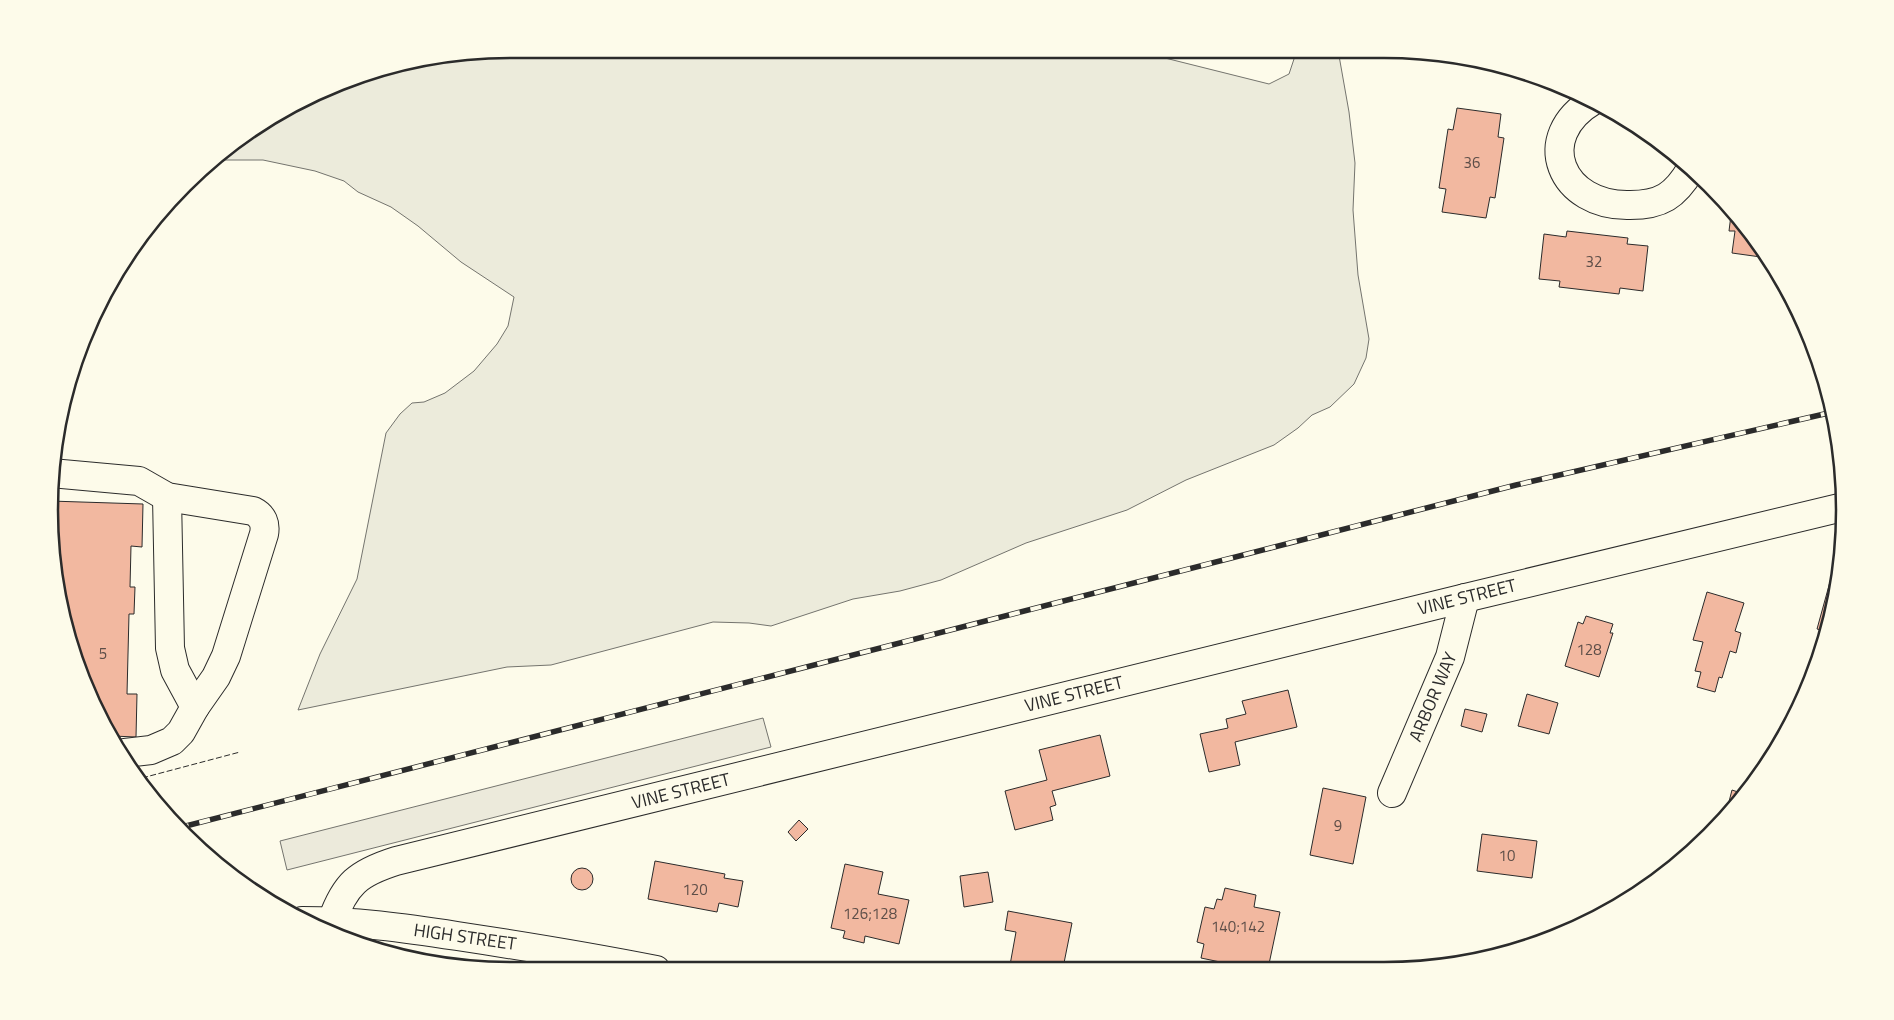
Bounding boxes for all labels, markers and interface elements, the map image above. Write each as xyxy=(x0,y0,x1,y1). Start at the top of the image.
house number: 36 xyxy=(1464,151,1480,174)
house number: 32 xyxy=(1586,250,1602,273)
street label: VINE STREET xyxy=(1415,571,1519,622)
house number: 128 xyxy=(1576,638,1602,661)
house number: 5 xyxy=(99,642,107,665)
street label: ARBOR WAY xyxy=(1402,648,1464,746)
street label: VINE STREET xyxy=(1022,668,1126,719)
street label: VINE STREET xyxy=(629,765,733,816)
house number: 9 xyxy=(1334,814,1342,837)
house number: 10 xyxy=(1499,844,1515,867)
house number: 120 xyxy=(682,878,708,901)
house number: 126;128 xyxy=(843,902,897,925)
house number: 140;142 xyxy=(1211,915,1265,938)
street label: HIGH STREET xyxy=(412,916,519,957)

